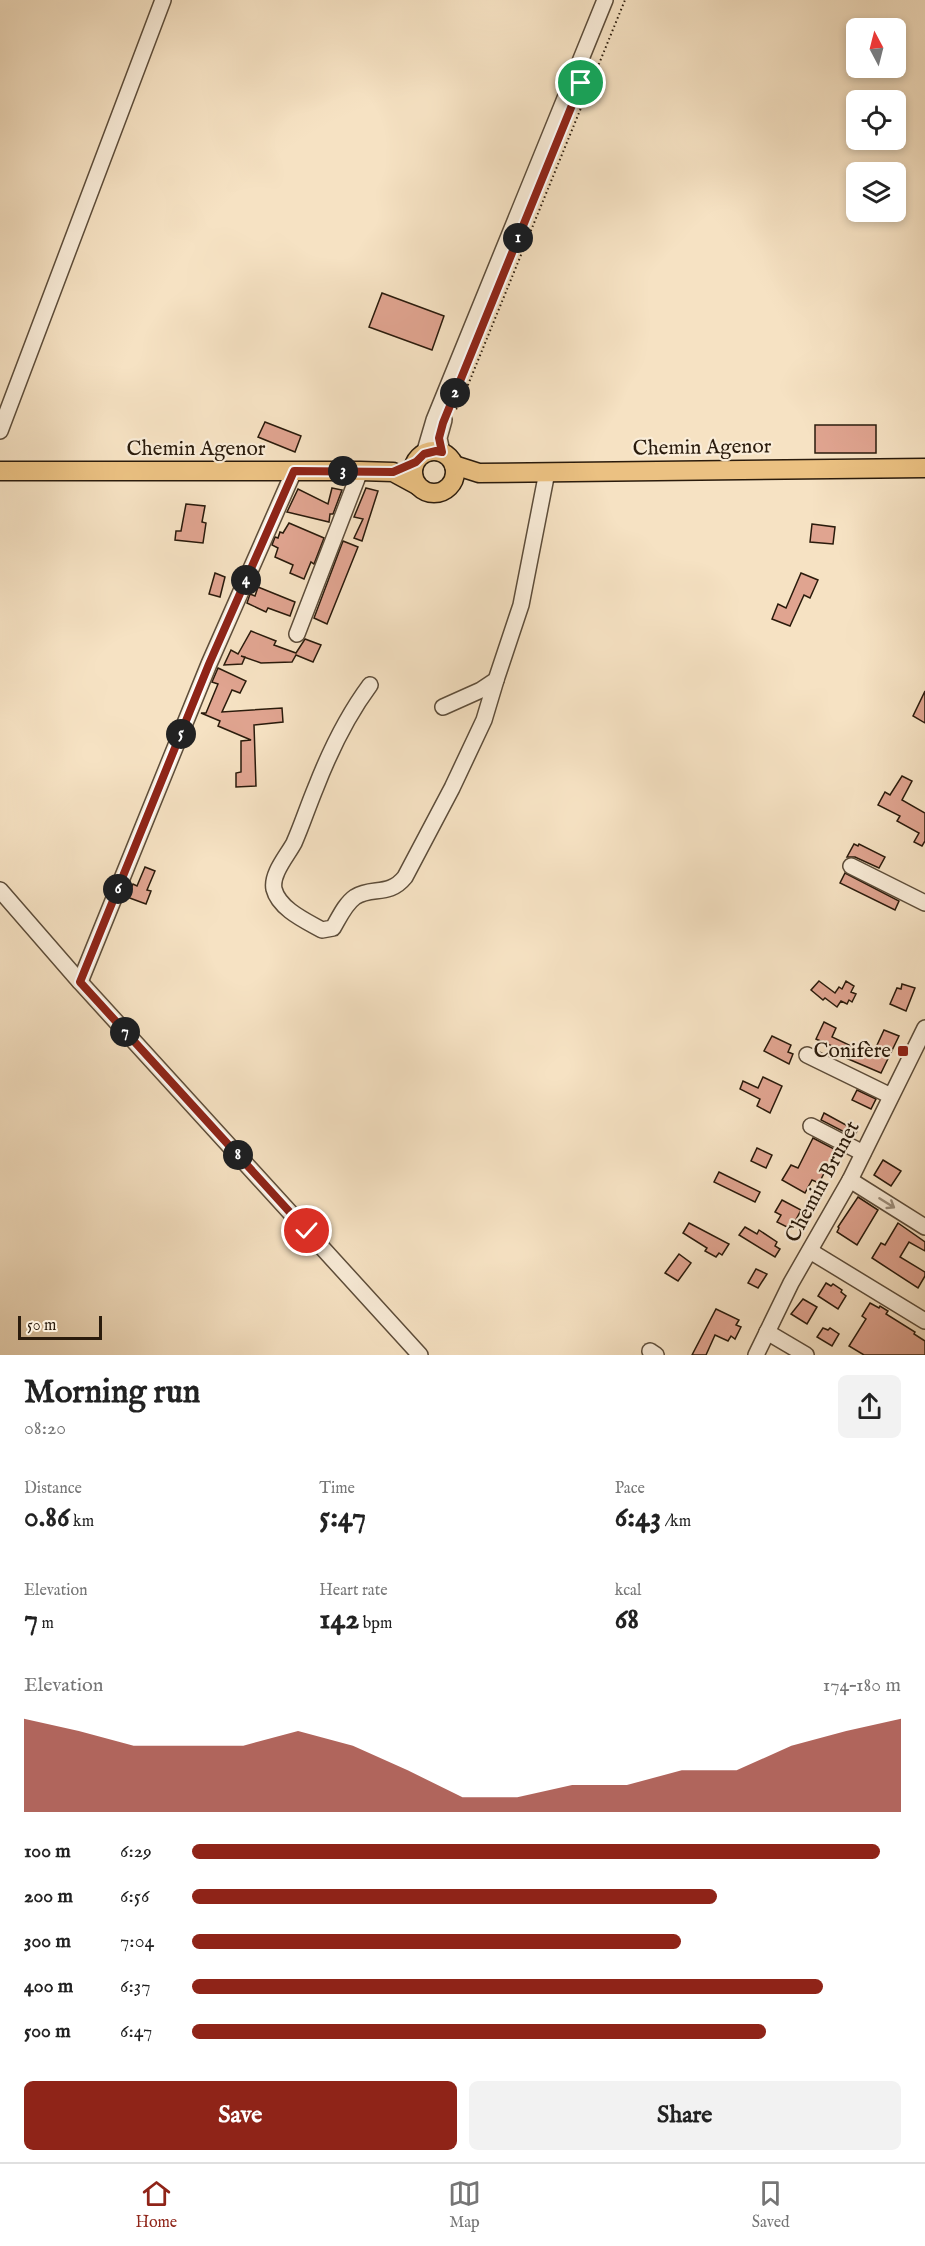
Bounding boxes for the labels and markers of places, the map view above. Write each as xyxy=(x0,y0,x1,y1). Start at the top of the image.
pin xyxy=(555,57,606,108)
pin: 1 xyxy=(503,223,533,253)
pin: 2 xyxy=(440,378,470,408)
pin: 3 xyxy=(328,456,358,486)
pin: 4 xyxy=(231,565,261,595)
pin: 5 xyxy=(166,719,196,749)
pin: 6 xyxy=(103,874,133,904)
pin: 7 xyxy=(110,1017,140,1047)
place label: Conifère xyxy=(813,1038,891,1065)
marker: Conifère xyxy=(896,1044,910,1058)
pin: 8 xyxy=(223,1140,253,1170)
pin xyxy=(281,1205,332,1256)

